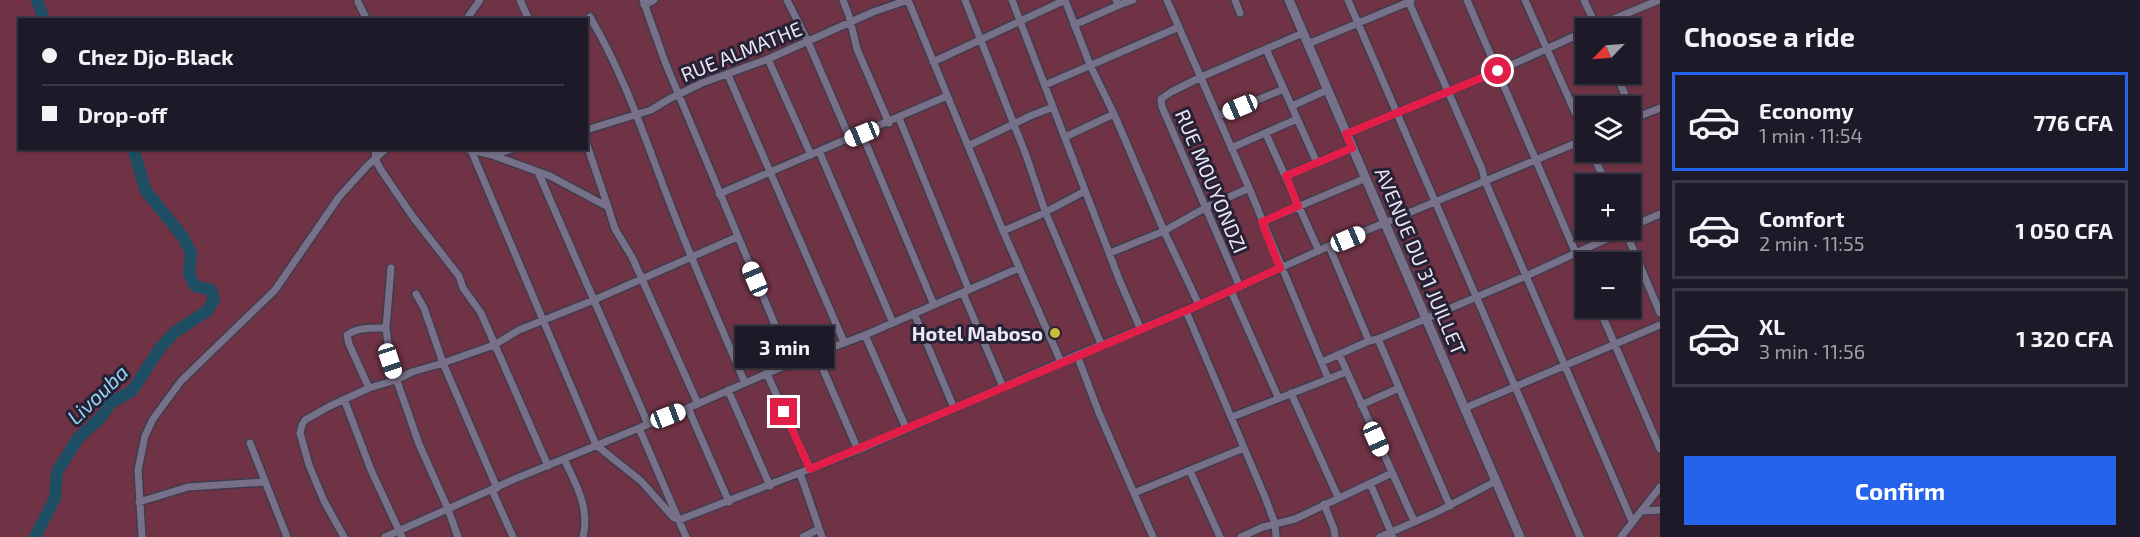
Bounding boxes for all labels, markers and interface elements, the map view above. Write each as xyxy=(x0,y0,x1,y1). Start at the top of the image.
street label: RUE ALMATHE xyxy=(677,16,805,86)
north arrow xyxy=(1575,18,1641,84)
map controls xyxy=(1575,18,1641,318)
text: Choose a ride xyxy=(1684,20,1855,52)
text: Chez Djo-Black xyxy=(78,43,233,69)
route start xyxy=(1484,57,1511,84)
car xyxy=(1220,92,1260,122)
icon: car xyxy=(1687,95,1741,149)
button: layers xyxy=(1575,96,1641,162)
text: Economy xyxy=(1759,97,1854,123)
text: Drop-off xyxy=(78,101,167,127)
street label: RUE MOUYONDZI xyxy=(1171,106,1253,256)
text: 776 CFA xyxy=(2033,109,2113,135)
car xyxy=(842,119,882,149)
text: 1 min · 11:54 xyxy=(1759,123,1863,147)
street label: AVENUE DU 31 JUILLET xyxy=(1371,164,1471,359)
button: + xyxy=(1575,174,1641,240)
icon: car xyxy=(1687,203,1741,257)
text: Comfort xyxy=(1759,205,1844,231)
text: 1 050 CFA xyxy=(2016,217,2113,243)
car xyxy=(1328,224,1368,254)
text: 2 min · 11:55 xyxy=(1759,231,1865,255)
button: − xyxy=(1575,252,1641,318)
car xyxy=(740,259,770,299)
icon: car xyxy=(1687,311,1741,365)
text: XL xyxy=(1759,313,1785,339)
place label: Hotel Maboso xyxy=(912,321,1043,345)
callout: 3 min xyxy=(734,325,834,367)
text: 1 320 CFA xyxy=(2016,325,2113,351)
marker: Hotel Maboso xyxy=(1048,326,1062,340)
text: 3 min xyxy=(759,335,810,359)
text: 3 min · 11:56 xyxy=(1759,339,1865,363)
car xyxy=(376,341,404,381)
water label: Livouba xyxy=(61,359,133,429)
route end xyxy=(770,398,797,425)
car xyxy=(648,401,688,431)
car xyxy=(1360,419,1392,459)
button: Confirm xyxy=(1684,456,2116,525)

